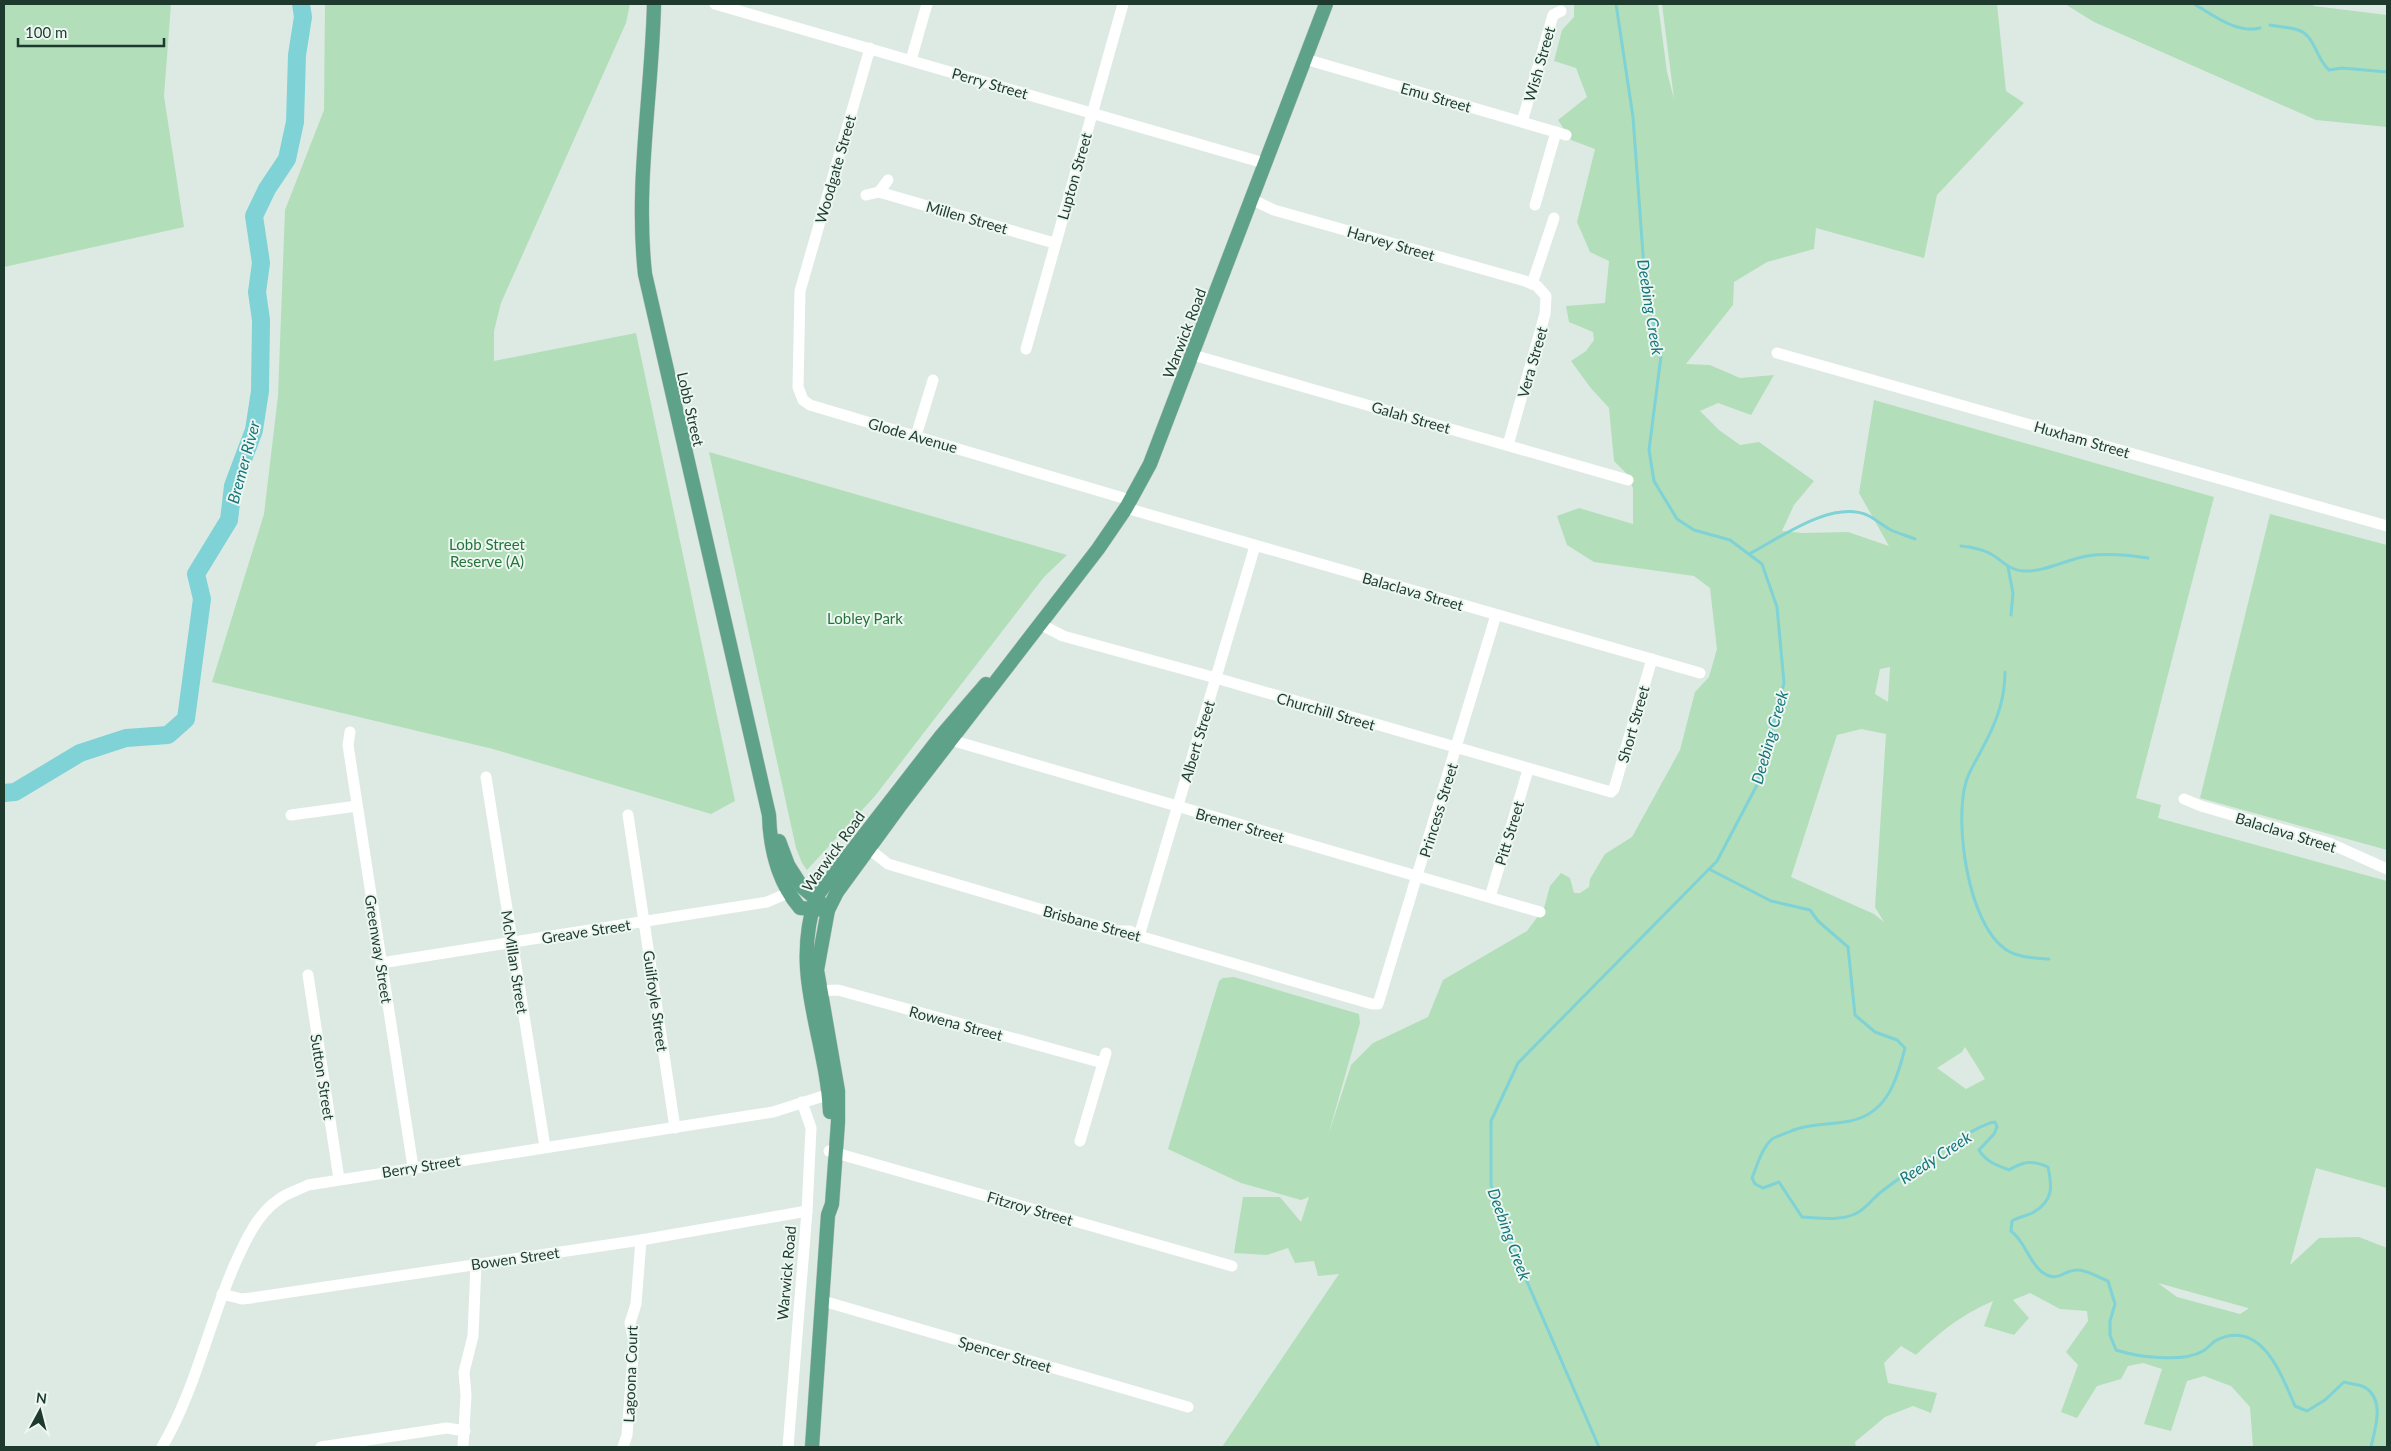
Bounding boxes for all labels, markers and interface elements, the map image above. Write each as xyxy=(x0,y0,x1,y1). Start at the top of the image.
scale bar xyxy=(18,15,164,47)
text: 100 m xyxy=(25,23,67,41)
street label: Wish Street xyxy=(1520,24,1558,104)
street label: Perry Street xyxy=(950,64,1031,103)
street label: Emu Street xyxy=(1399,78,1474,116)
street label: Woodgate Street xyxy=(811,112,859,225)
street label: Lupton Street xyxy=(1053,130,1095,221)
street label: Millen Street xyxy=(924,197,1011,237)
street label: Harvey Street xyxy=(1345,222,1437,264)
water label: Deebing Creek xyxy=(1634,258,1668,357)
street label: Warwick Road xyxy=(1159,285,1209,381)
street label: Vera Street xyxy=(1513,324,1551,400)
street label: Lobb Street xyxy=(674,370,708,449)
street label: Galah Street xyxy=(1370,397,1453,437)
street label: Glode Avenue xyxy=(866,414,960,456)
street label: Huxham Street xyxy=(2032,417,2132,461)
water label: Bremer River xyxy=(223,418,263,505)
park label: Lobb Street Reserve (A) xyxy=(449,535,526,570)
street label: Balaclava Street xyxy=(1360,568,1466,614)
park label: Lobley Park xyxy=(827,609,903,627)
street label: Short Street xyxy=(1613,683,1653,764)
street label: Churchill Street xyxy=(1275,688,1378,734)
water label: Deebing Creek xyxy=(1747,688,1792,786)
street label: Albert Street xyxy=(1176,698,1218,784)
street label: Princess Street xyxy=(1415,760,1461,859)
street label: Pitt Street xyxy=(1491,798,1527,867)
street label: Bremer Street xyxy=(1194,804,1287,846)
street label: Warwick Road xyxy=(798,807,868,895)
street label: Balaclava Street xyxy=(2233,808,2339,856)
street label: Greenway Street xyxy=(362,893,397,1005)
street label: Brisbane Street xyxy=(1041,901,1143,945)
street label: McMillan Street xyxy=(498,909,532,1016)
street label: Greave Street xyxy=(540,915,632,947)
street label: Guilfoyle Street xyxy=(640,949,672,1053)
street label: Rowena Street xyxy=(907,1002,1005,1044)
street label: Sutton Street xyxy=(307,1033,339,1122)
water label: Reedy Creek xyxy=(1896,1127,1975,1187)
street label: Berry Street xyxy=(381,1151,462,1181)
water label: Deebing Creek xyxy=(1485,1185,1536,1283)
street label: Fitzroy Street xyxy=(985,1187,1076,1229)
street label: Warwick Road xyxy=(773,1225,799,1321)
street label: Bowen Street xyxy=(470,1243,561,1273)
street label: Lagoona Court xyxy=(619,1325,641,1423)
street label: Spencer Street xyxy=(956,1332,1054,1376)
north arrow xyxy=(15,1386,65,1436)
text: N xyxy=(35,1389,48,1407)

